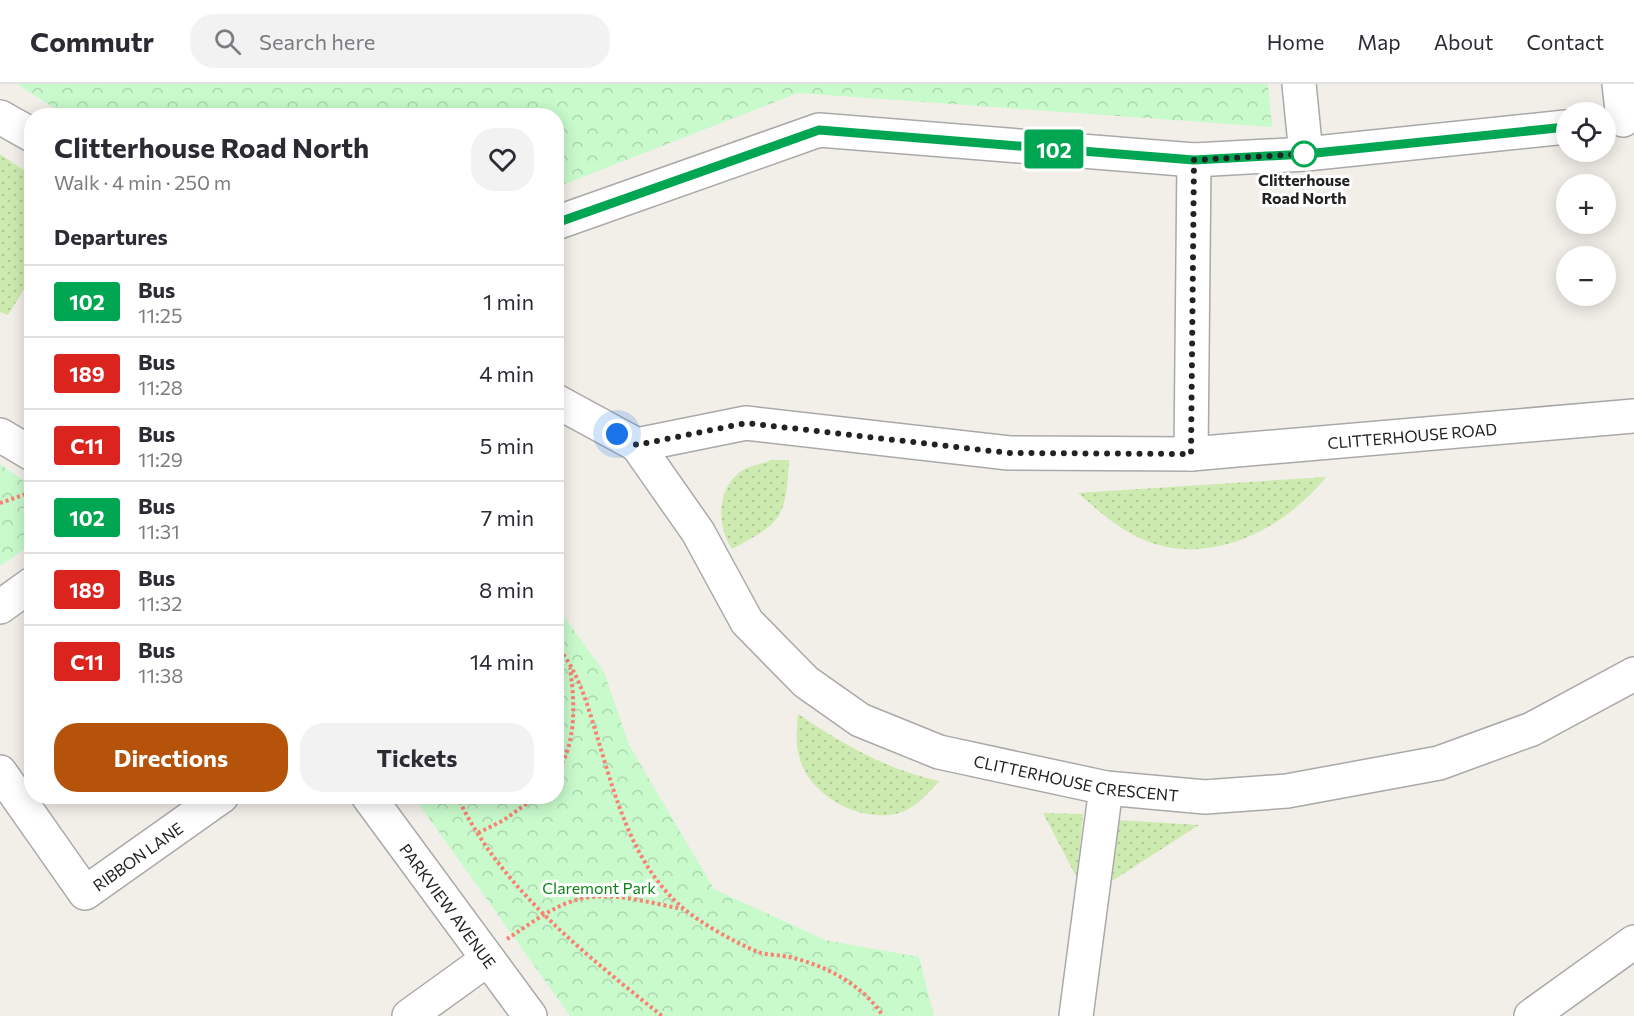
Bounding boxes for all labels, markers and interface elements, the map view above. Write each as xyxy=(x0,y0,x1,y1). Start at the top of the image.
search box xyxy=(190,14,610,68)
text: Commutr xyxy=(30,24,154,58)
icon: search xyxy=(211,25,244,58)
text: Search here xyxy=(259,28,375,55)
text: Home xyxy=(1267,29,1324,54)
text: Map xyxy=(1357,29,1401,54)
text: About xyxy=(1434,29,1493,54)
text: Contact xyxy=(1526,29,1604,54)
map controls xyxy=(1556,102,1616,306)
button: locate xyxy=(1556,102,1616,162)
button: heart xyxy=(471,128,534,191)
text: Clitterhouse Road North xyxy=(54,130,369,164)
line badge: 102 xyxy=(1020,130,1088,168)
text: 102 xyxy=(1036,137,1072,162)
marker: Clitterhouse Road North xyxy=(1291,141,1317,167)
text: Walk · 4 min · 250 m xyxy=(54,170,231,194)
place label: Clitterhouse Road North xyxy=(1258,170,1350,207)
button: + xyxy=(1556,174,1616,234)
text: Departures xyxy=(54,223,168,250)
button: − xyxy=(1556,246,1616,306)
text: Bus xyxy=(138,276,175,303)
text: 1 min xyxy=(483,288,534,315)
text: 102 xyxy=(69,289,105,314)
text: 11:25 xyxy=(138,303,182,327)
text: Bus xyxy=(138,348,175,375)
text: 4 min xyxy=(479,360,534,387)
text: 189 xyxy=(69,361,105,386)
text: 11:28 xyxy=(138,375,183,399)
street label: CLITTERHOUSE ROAD xyxy=(1327,418,1498,452)
your location xyxy=(602,419,632,449)
text: Bus xyxy=(138,420,175,447)
text: 5 min xyxy=(480,432,534,459)
text: C11 xyxy=(70,433,104,458)
text: 11:29 xyxy=(138,447,183,471)
text: Bus xyxy=(138,492,175,519)
text: 7 min xyxy=(481,504,534,531)
text: 102 xyxy=(69,505,105,530)
text: 11:31 xyxy=(138,519,180,543)
text: Bus xyxy=(138,564,175,591)
text: 8 min xyxy=(479,576,534,603)
text: 189 xyxy=(69,577,105,602)
text: 11:32 xyxy=(138,591,182,615)
text: Bus xyxy=(138,636,175,663)
text: 14 min xyxy=(470,648,534,675)
text: C11 xyxy=(70,649,104,674)
text: 11:38 xyxy=(138,663,183,687)
button: Directions xyxy=(54,723,288,792)
button: Tickets xyxy=(300,723,534,792)
street label: CLITTERHOUSE CRESCENT xyxy=(972,750,1179,804)
street label: RIBBON LANE xyxy=(89,818,186,894)
street label: PARKVIEW AVENUE xyxy=(397,840,501,971)
park label: Claremont Park xyxy=(542,878,656,897)

